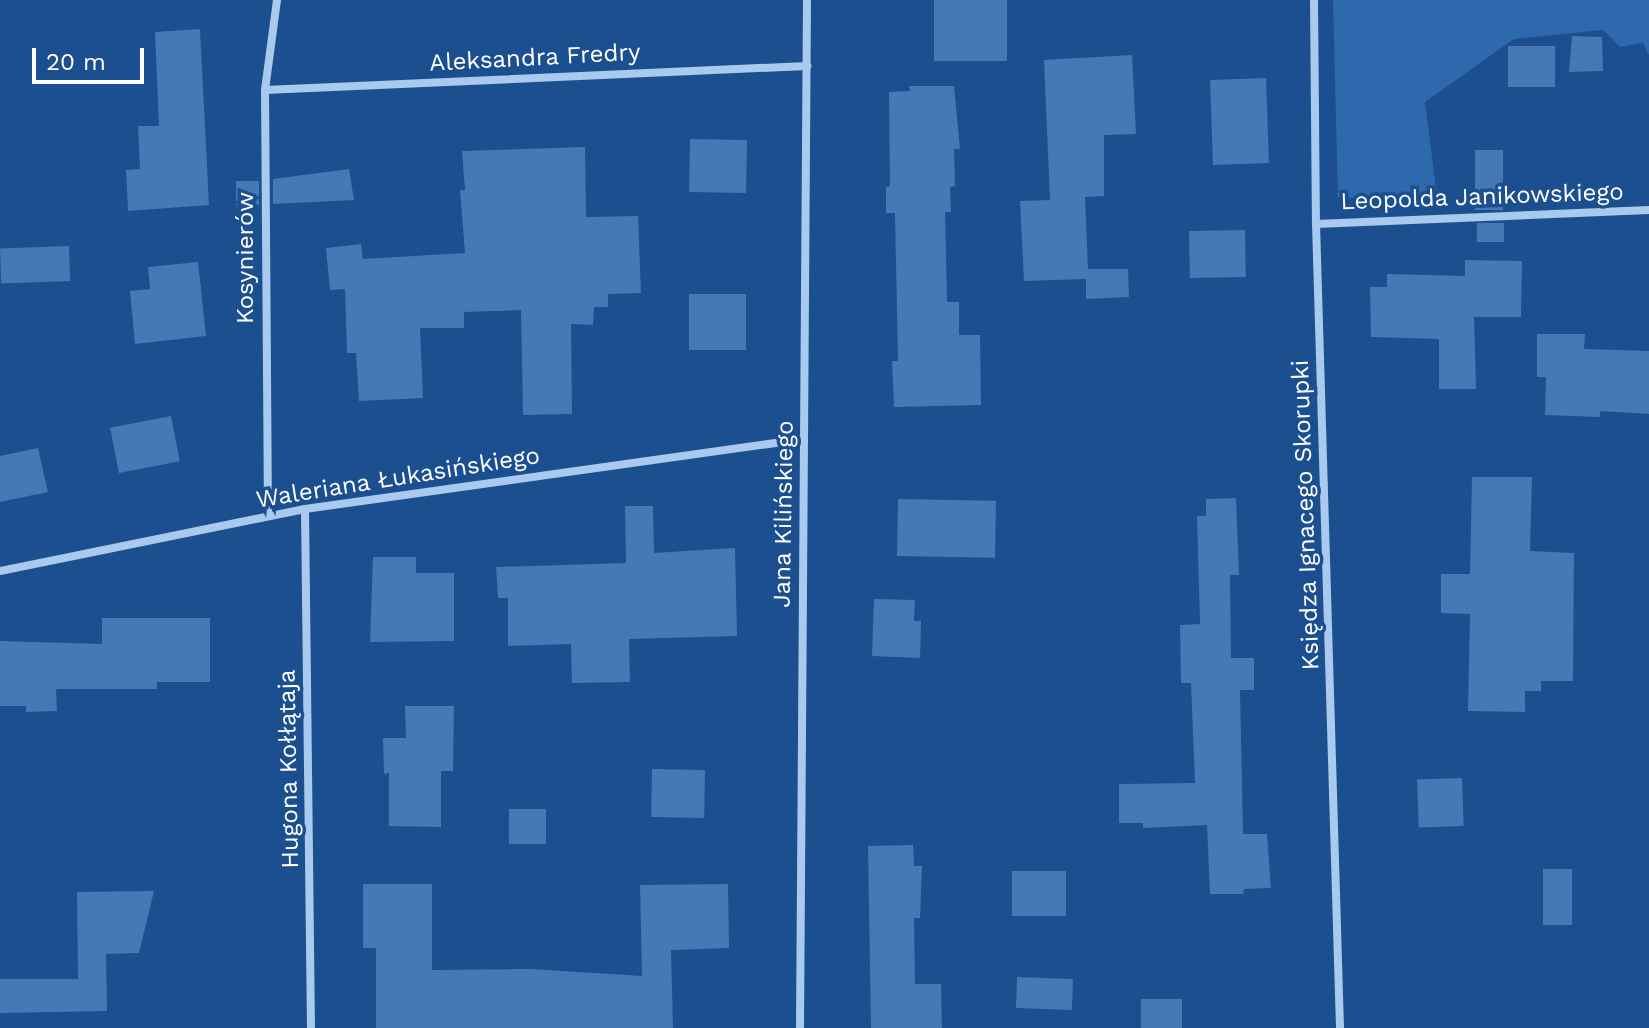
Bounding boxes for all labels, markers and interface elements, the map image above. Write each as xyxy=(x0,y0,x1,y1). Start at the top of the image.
scale bar xyxy=(36,32,148,82)
street label: Aleksandra Fredry xyxy=(428,38,642,78)
text: 20 m xyxy=(46,48,106,76)
street label: Leopolda Janikowskiego xyxy=(1339,178,1625,216)
street label: Kosynierów xyxy=(232,192,260,324)
street label: Księdza Ignacego Skorupki xyxy=(1286,359,1326,671)
street label: Jana Kilińskiego xyxy=(768,420,800,608)
street label: Waleriana Łukasińskiego xyxy=(254,441,542,515)
street label: Hugona Kołłątaja xyxy=(273,669,305,869)

